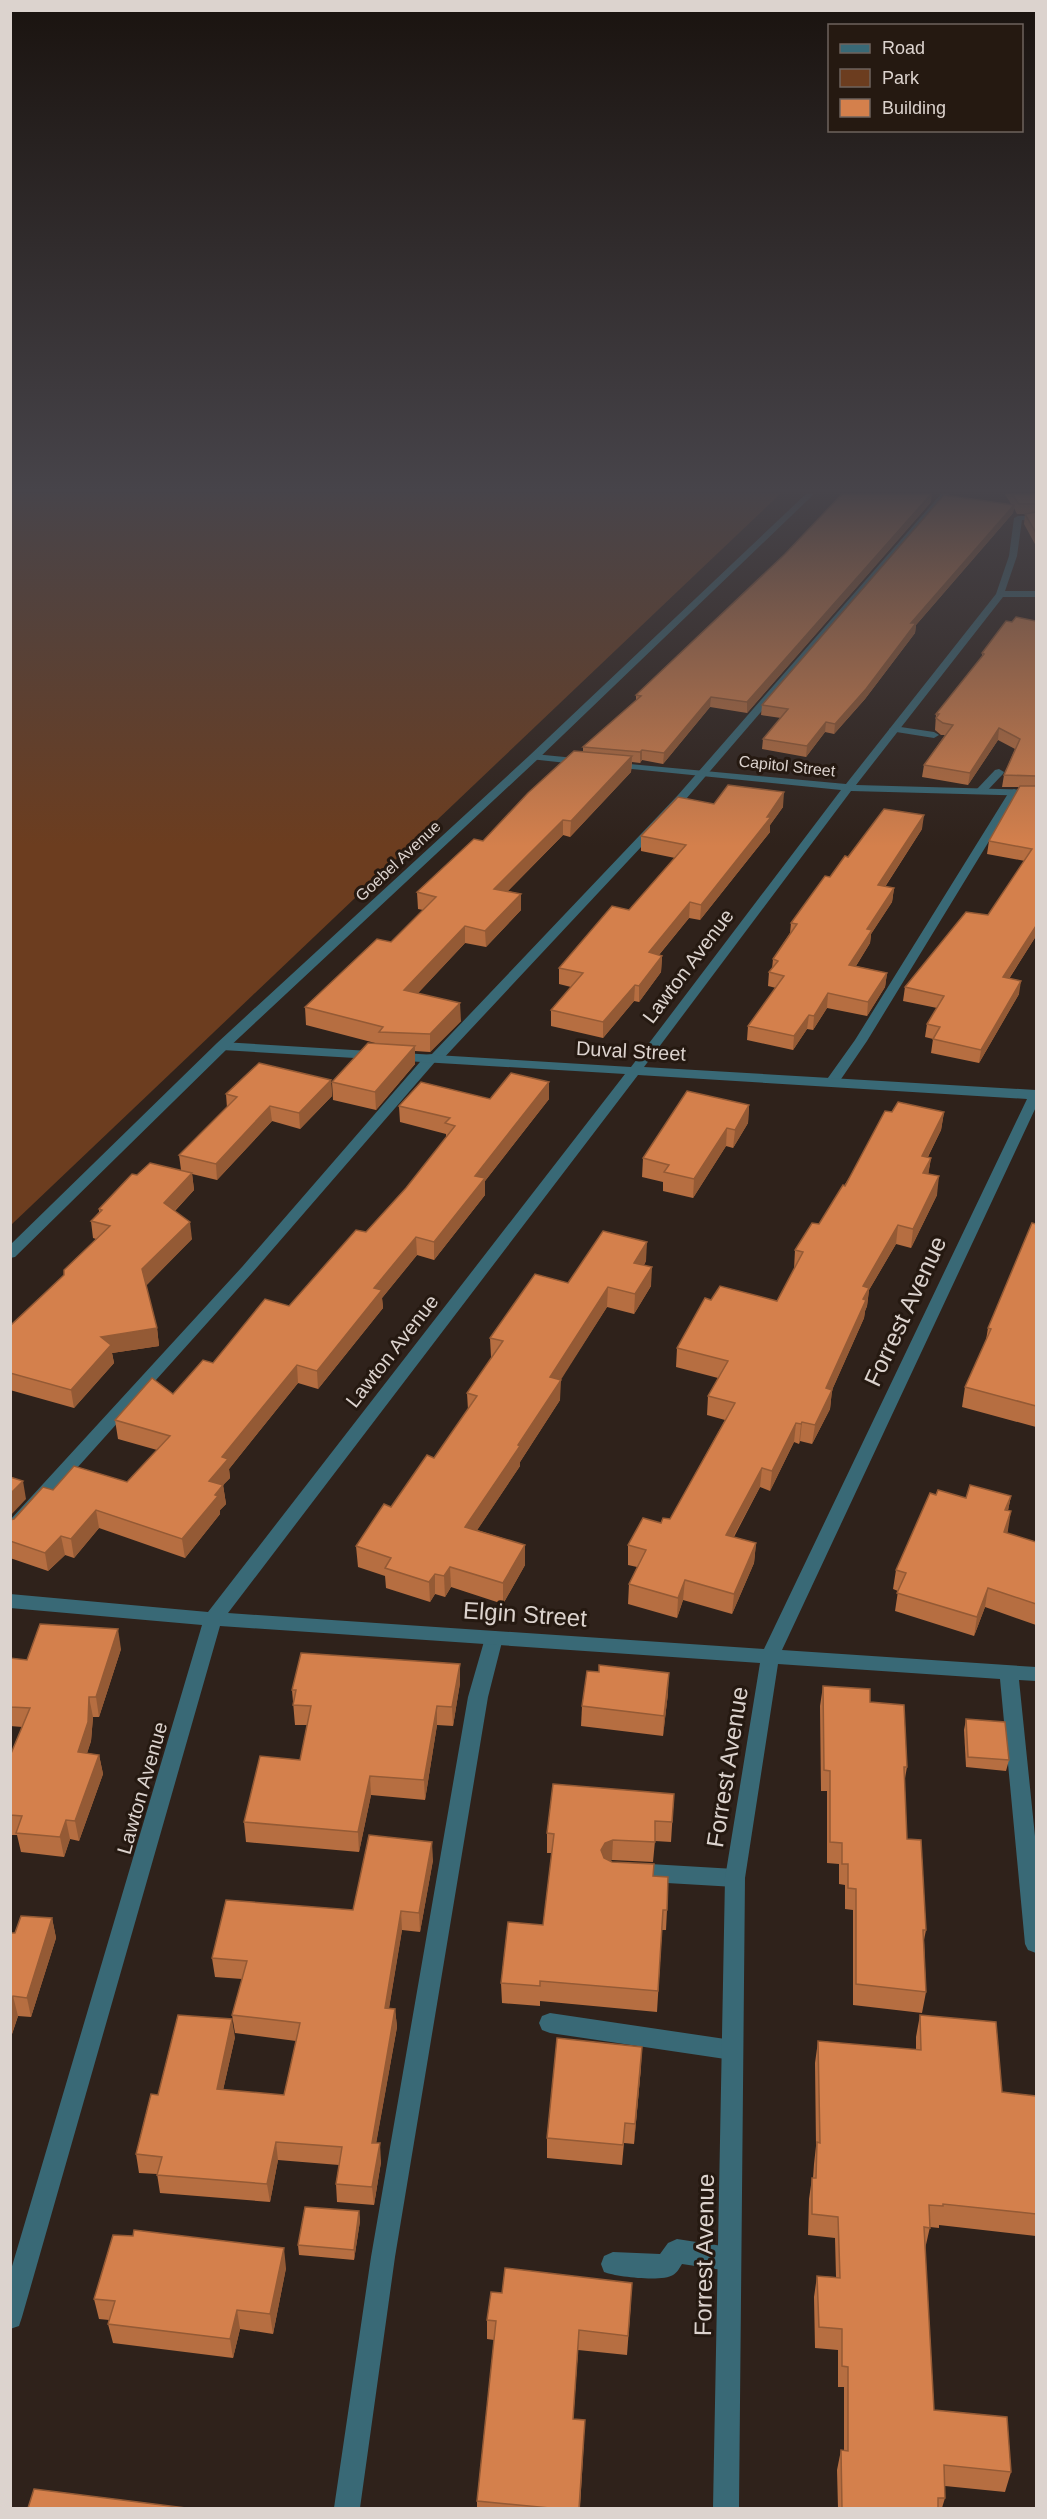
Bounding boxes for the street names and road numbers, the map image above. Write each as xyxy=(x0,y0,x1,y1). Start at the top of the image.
street label: Capitol Street xyxy=(738,752,837,780)
street label: Goebel Avenue xyxy=(352,818,444,904)
street label: Lawton Avenue xyxy=(638,905,738,1027)
street label: Duval Street xyxy=(575,1037,687,1065)
street label: Forrest Avenue xyxy=(858,1232,952,1390)
street label: Lawton Avenue xyxy=(341,1290,443,1412)
street label: Elgin Street xyxy=(462,1596,588,1632)
street label: Forrest Avenue xyxy=(701,1685,753,1849)
street label: Lawton Avenue xyxy=(113,1719,171,1857)
street label: Forrest Avenue xyxy=(689,2174,719,2336)

